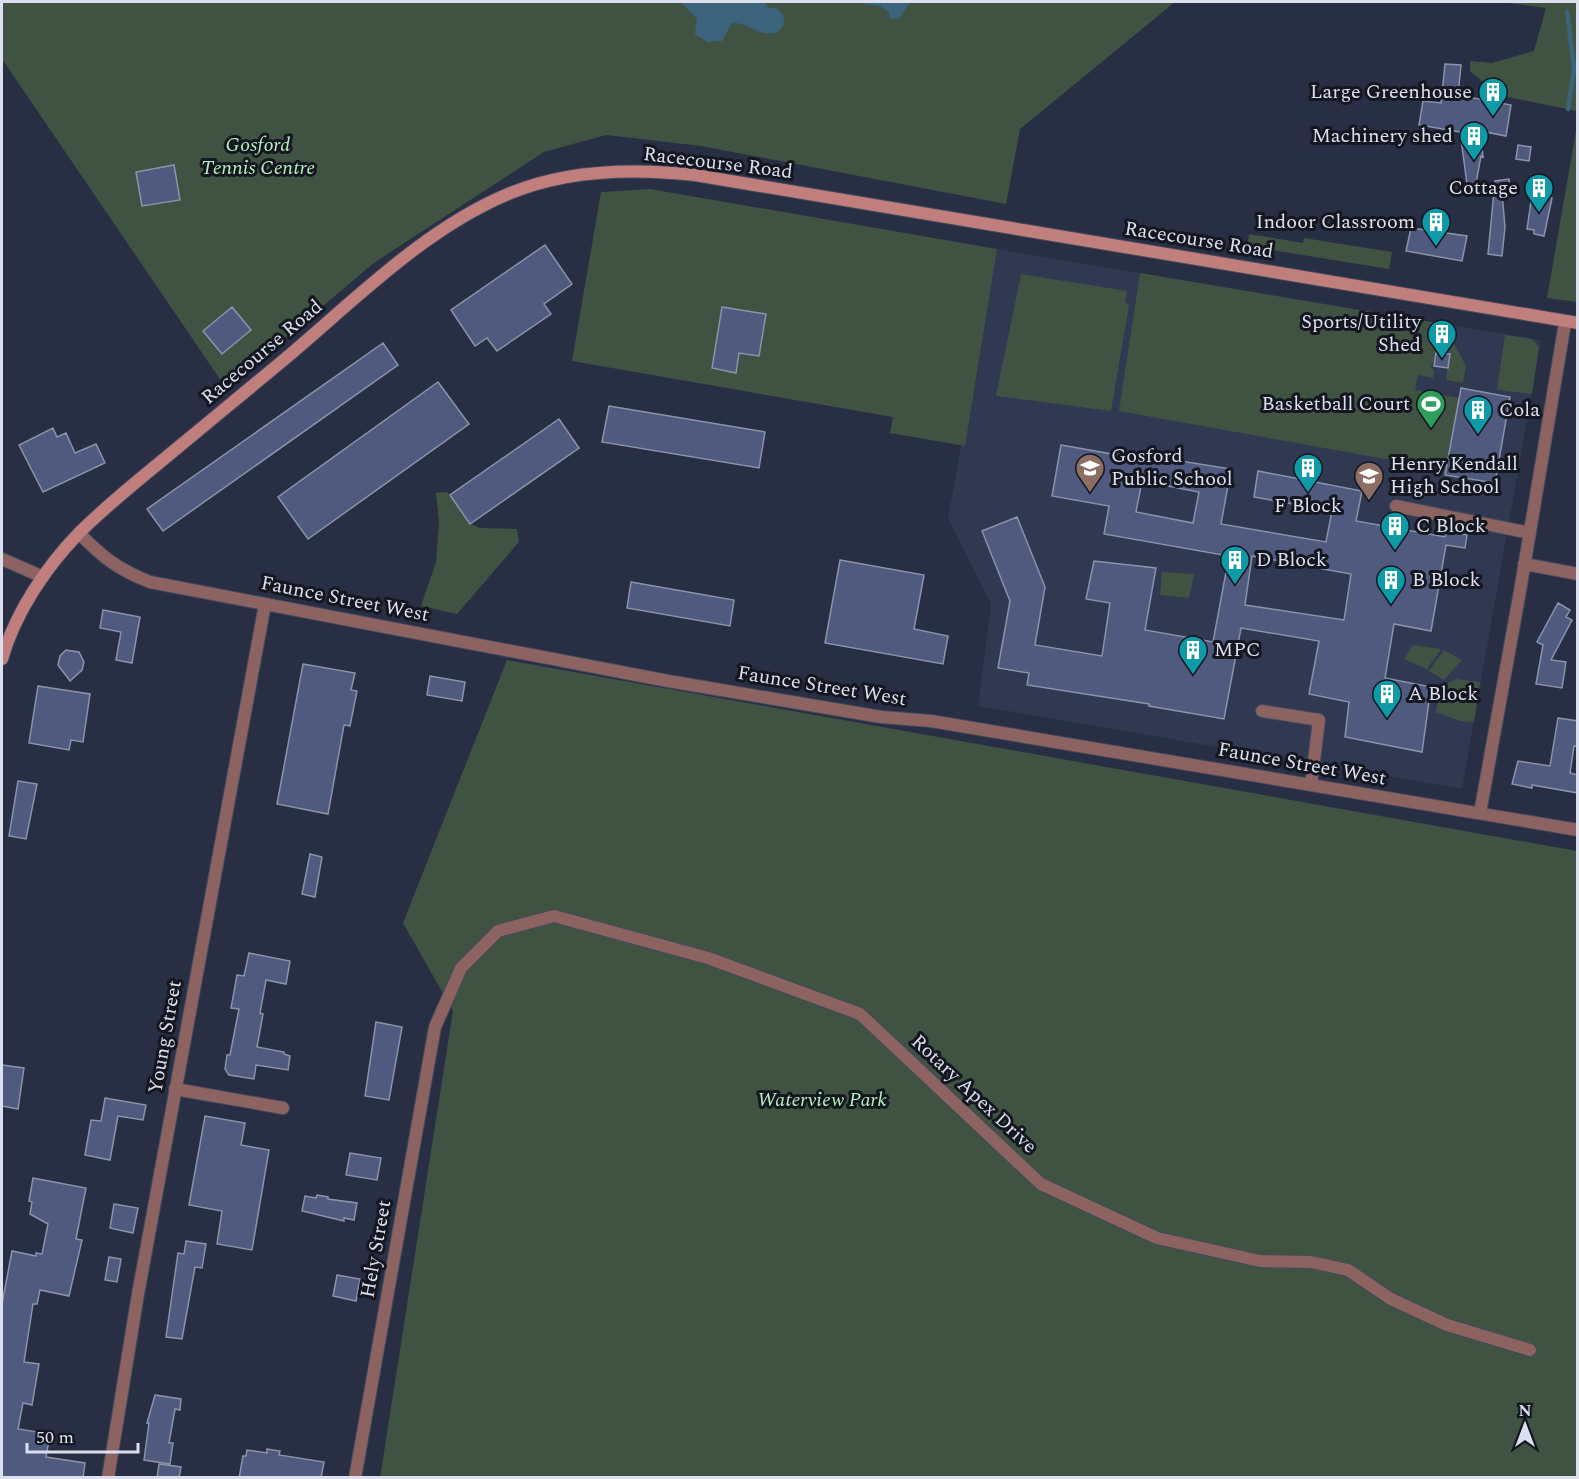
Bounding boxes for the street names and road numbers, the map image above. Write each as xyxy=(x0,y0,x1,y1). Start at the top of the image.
street label: Racecourse Road xyxy=(642,139,794,187)
street label: Racecourse Road xyxy=(1122,213,1276,267)
street label: Racecourse Road xyxy=(195,292,329,412)
street label: Faunce Street West xyxy=(258,568,432,630)
street label: Faunce Street West xyxy=(735,658,909,714)
street label: Faunce Street West xyxy=(1215,734,1389,794)
street label: Young Street xyxy=(140,978,190,1096)
street label: Rotary Apex Drive xyxy=(904,1027,1044,1161)
street label: Hely Street xyxy=(353,1198,399,1300)

